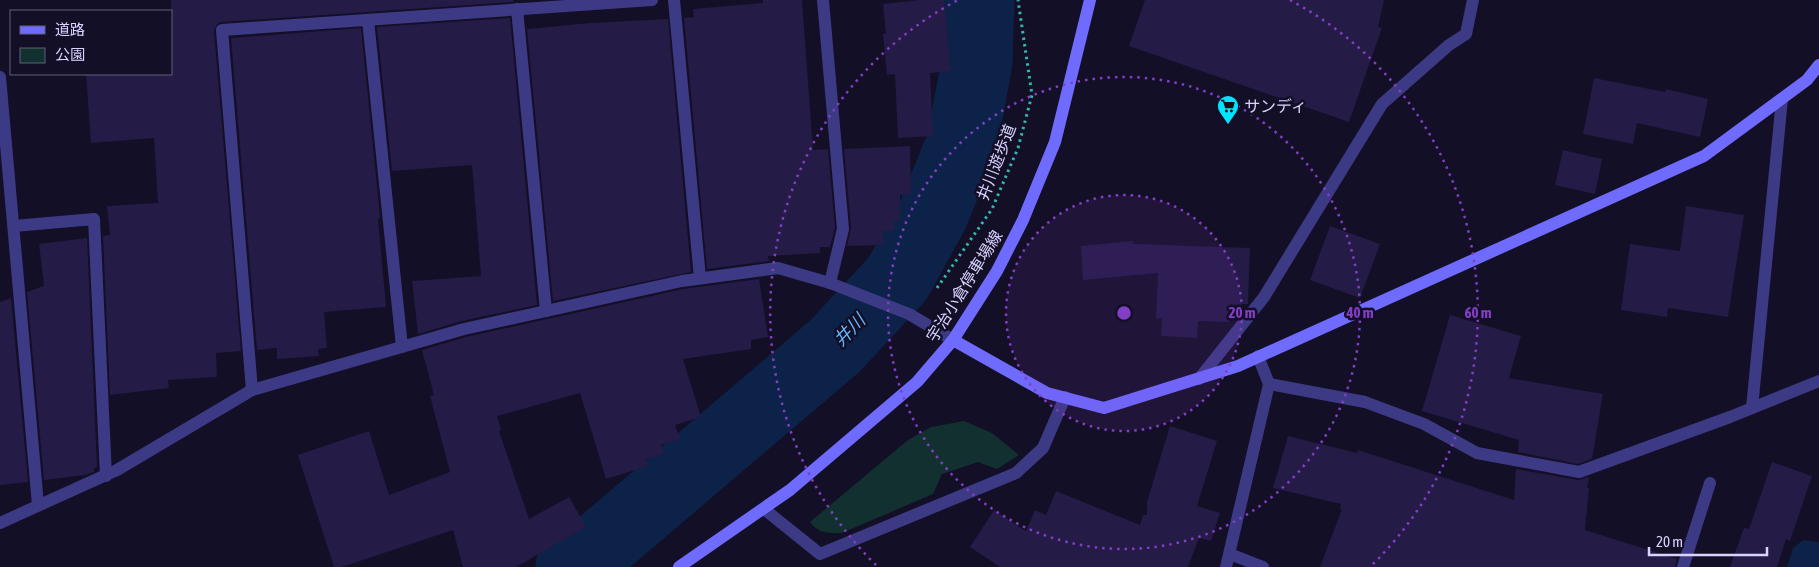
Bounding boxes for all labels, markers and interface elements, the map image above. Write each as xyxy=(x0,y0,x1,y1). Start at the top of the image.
legend xyxy=(10,10,172,75)
text: 道路 xyxy=(55,21,85,38)
text: 公園 xyxy=(55,46,85,63)
supermarket icon: サンディ xyxy=(1216,94,1240,125)
place label: サンディ xyxy=(1244,97,1307,115)
street label: 井川遊歩道 xyxy=(973,121,1019,203)
street label: 宇治小倉停車場線 xyxy=(922,227,1006,345)
centre of rings xyxy=(1115,304,1133,322)
text: 20 m xyxy=(1229,304,1256,321)
text: 40 m xyxy=(1346,304,1374,321)
text: 60 m xyxy=(1465,304,1492,321)
water label: 井川 xyxy=(829,308,870,350)
scale bar xyxy=(1649,524,1766,556)
text: 20 m xyxy=(1656,533,1683,550)

